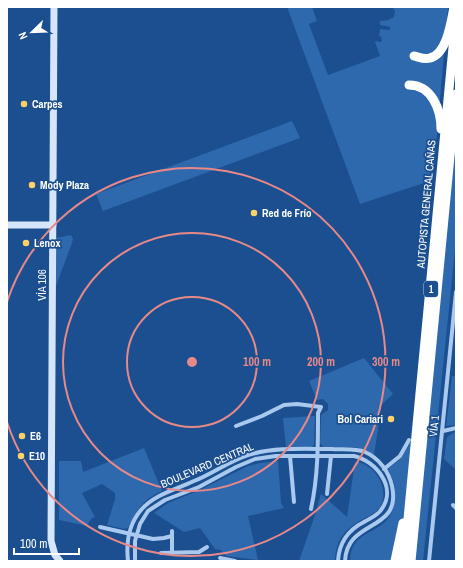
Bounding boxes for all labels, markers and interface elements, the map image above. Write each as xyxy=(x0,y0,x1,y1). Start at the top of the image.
north arrow xyxy=(12,12,52,52)
text: N xyxy=(15,30,31,42)
place label: Carpes xyxy=(32,97,63,111)
marker: Carpes xyxy=(19,99,29,109)
street label: AUTOPISTA GENERAL CAÑAS xyxy=(413,139,439,270)
place label: Mody Plaza xyxy=(40,178,89,192)
marker: Mody Plaza xyxy=(27,180,37,190)
place label: Red de Frío xyxy=(262,206,312,220)
marker: Red de Frío xyxy=(249,208,259,218)
place label: Lenox xyxy=(34,236,61,250)
marker: Lenox xyxy=(21,238,31,248)
street label: VÍA 106 xyxy=(35,269,49,301)
road number: 1 xyxy=(424,281,438,297)
text: 100 m xyxy=(243,354,271,370)
text: 200 m xyxy=(307,354,335,370)
text: 300 m xyxy=(372,354,400,370)
centre of rings xyxy=(185,355,199,369)
place label: Bol Cariari xyxy=(337,412,383,426)
marker: Bol Cariari xyxy=(386,414,396,424)
street label: VÍA 1 xyxy=(426,415,442,437)
place label: E6 xyxy=(30,429,41,443)
marker: E6 xyxy=(17,431,27,441)
street label: BOULEVARD CENTRAL xyxy=(158,439,256,491)
place label: E10 xyxy=(29,449,45,463)
marker: E10 xyxy=(16,451,26,461)
scale bar xyxy=(14,530,79,556)
text: 100 m xyxy=(20,536,47,552)

